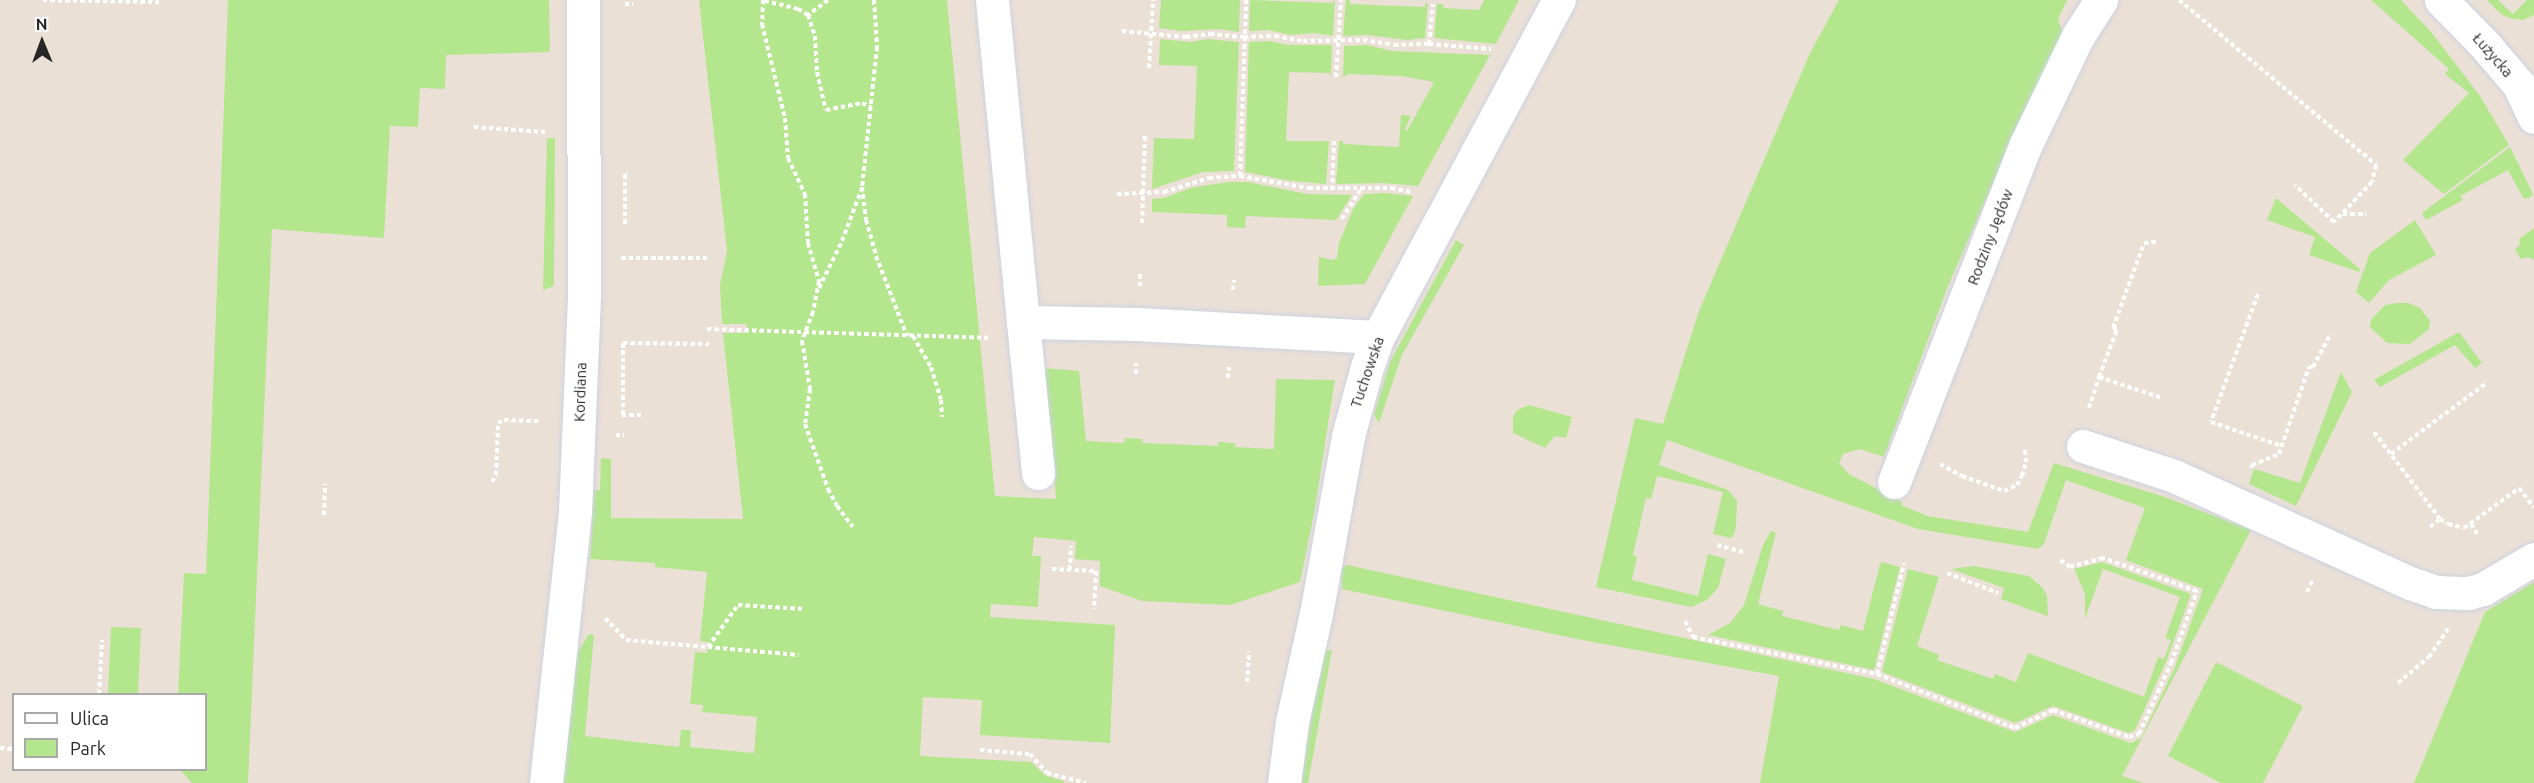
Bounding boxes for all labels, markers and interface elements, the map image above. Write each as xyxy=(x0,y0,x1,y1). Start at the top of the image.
north arrow xyxy=(12,12,72,72)
text: N xyxy=(36,15,48,33)
street label: Łużycka xyxy=(2469,29,2517,81)
street label: Rodziny Jędów xyxy=(1963,186,2017,288)
street label: Tuchowska xyxy=(1346,334,1388,410)
street label: Kordiana xyxy=(570,362,590,422)
legend xyxy=(12,693,207,771)
text: Ulica xyxy=(70,708,109,728)
text: Park xyxy=(70,738,106,758)

